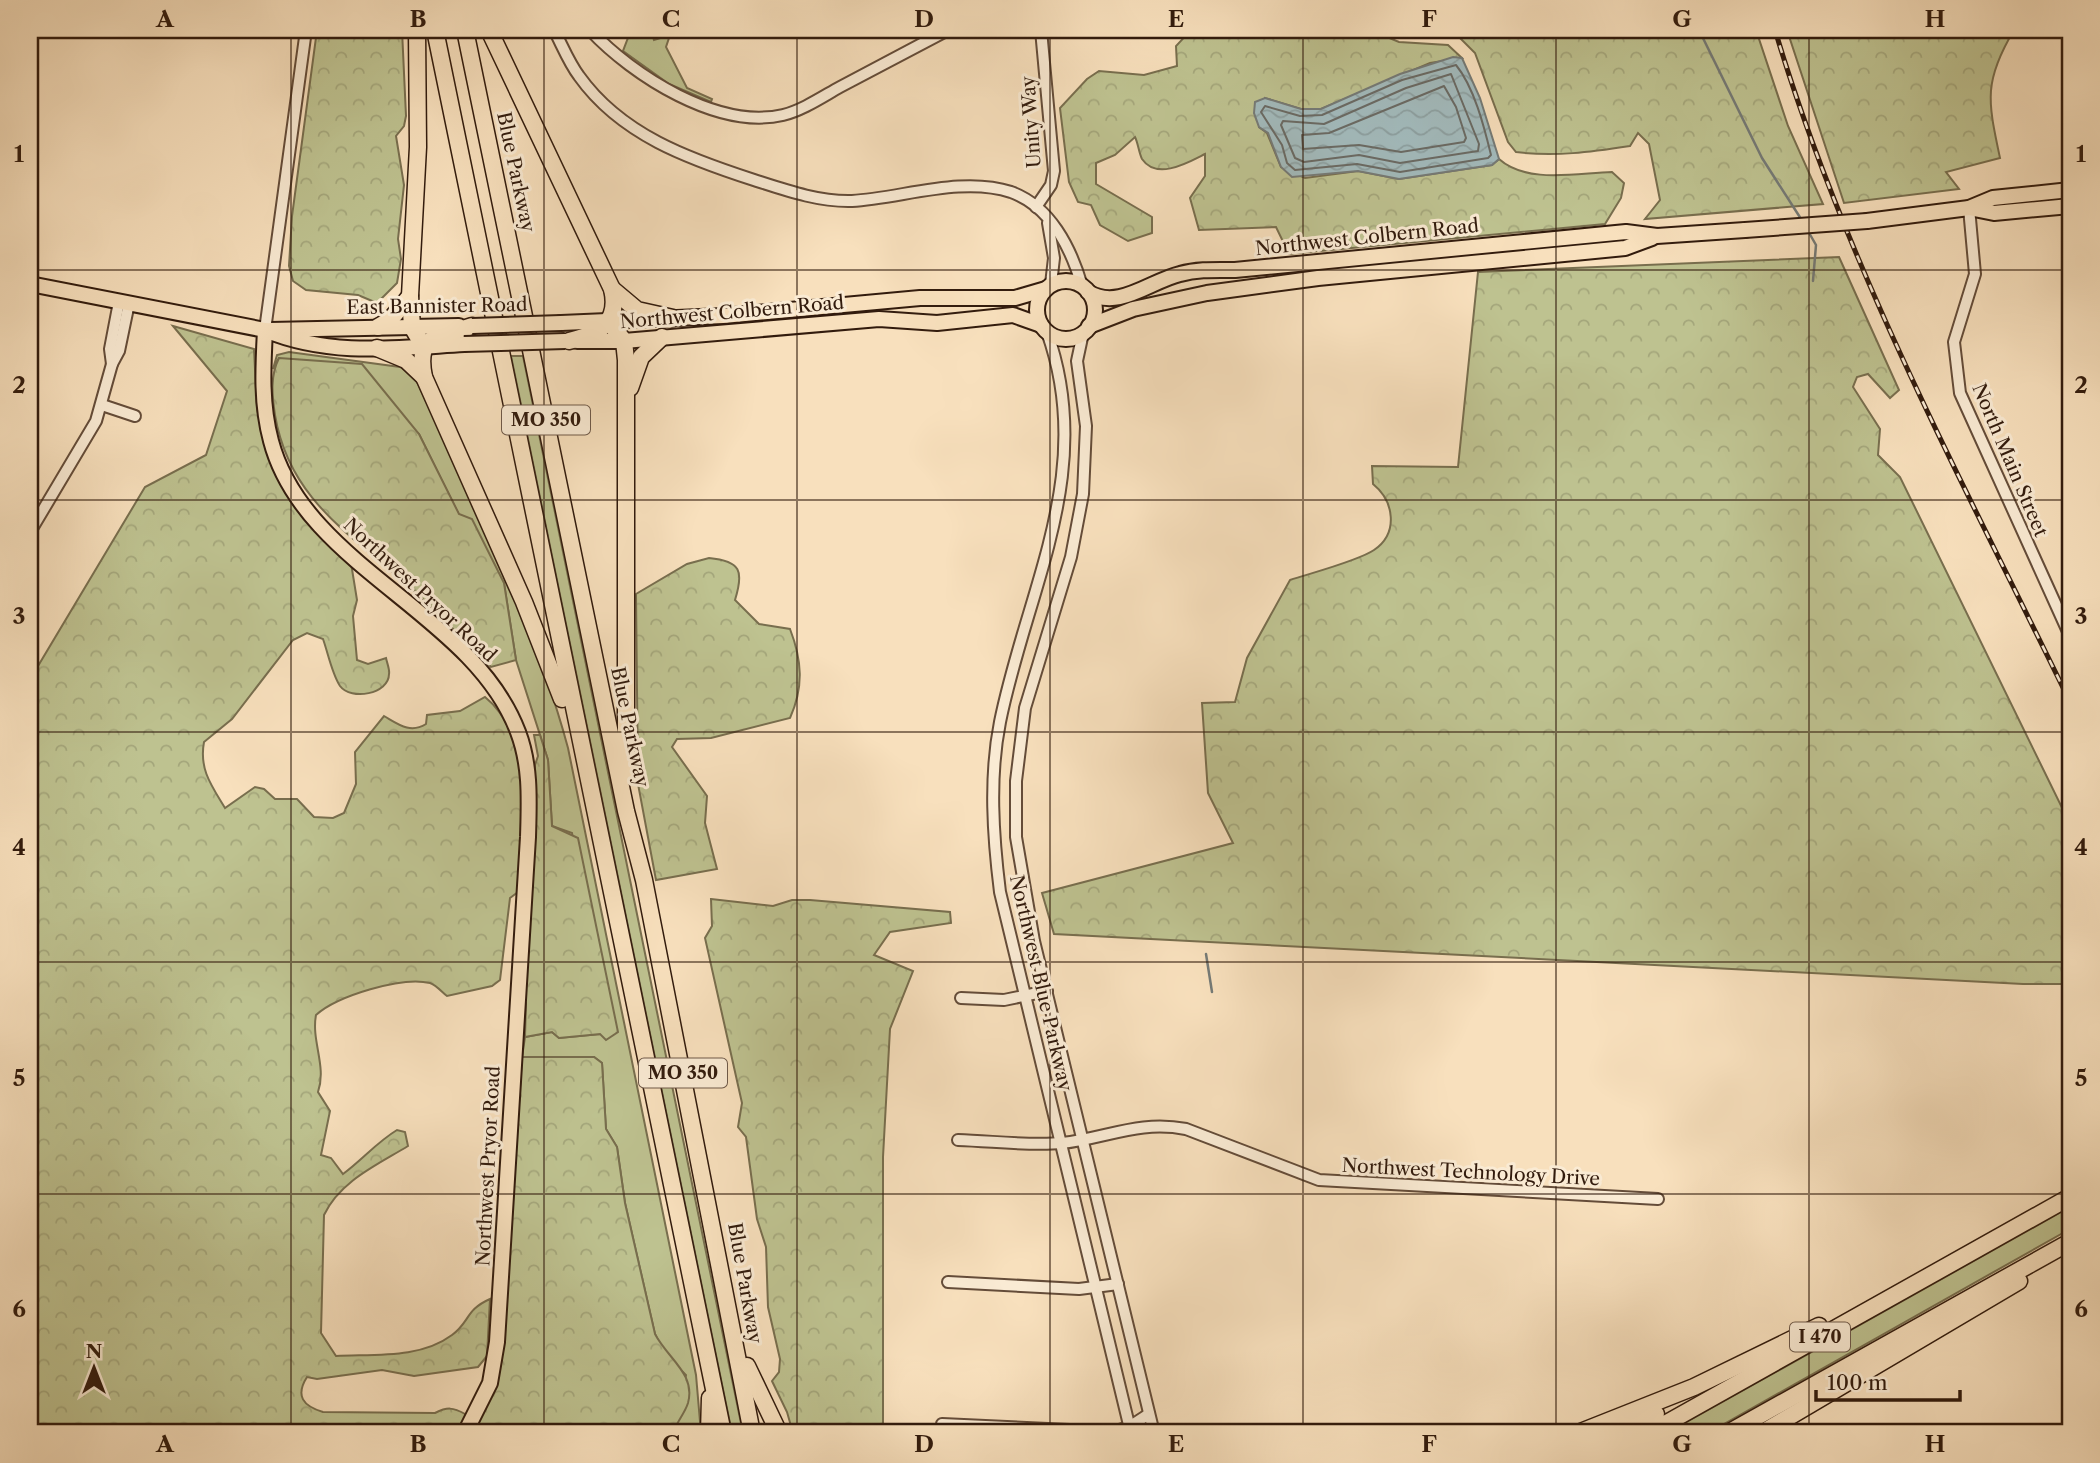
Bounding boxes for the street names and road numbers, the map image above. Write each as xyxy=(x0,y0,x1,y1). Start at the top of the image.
street label: Unity Way xyxy=(1016,75,1046,169)
street label: Blue Parkway xyxy=(492,110,540,235)
street label: Northwest Colbern Road xyxy=(1254,214,1480,260)
street label: Northwest Colbern Road xyxy=(619,291,845,333)
street label: East Bannister Road xyxy=(346,293,528,319)
street label: North Main Street xyxy=(1967,380,2053,540)
road number: MO 350 xyxy=(502,406,590,434)
street label: Northwest Pryor Road xyxy=(339,513,502,667)
street label: Blue Parkway xyxy=(606,665,654,790)
street label: Northwest Blue Parkway xyxy=(1005,873,1077,1094)
road number: MO 350 xyxy=(639,1058,727,1088)
street label: Northwest Pryor Road xyxy=(471,1065,505,1267)
street label: Northwest Technology Drive xyxy=(1341,1154,1601,1190)
street label: Blue Parkway xyxy=(723,1221,767,1346)
road number: I 470 xyxy=(1790,1322,1850,1352)

